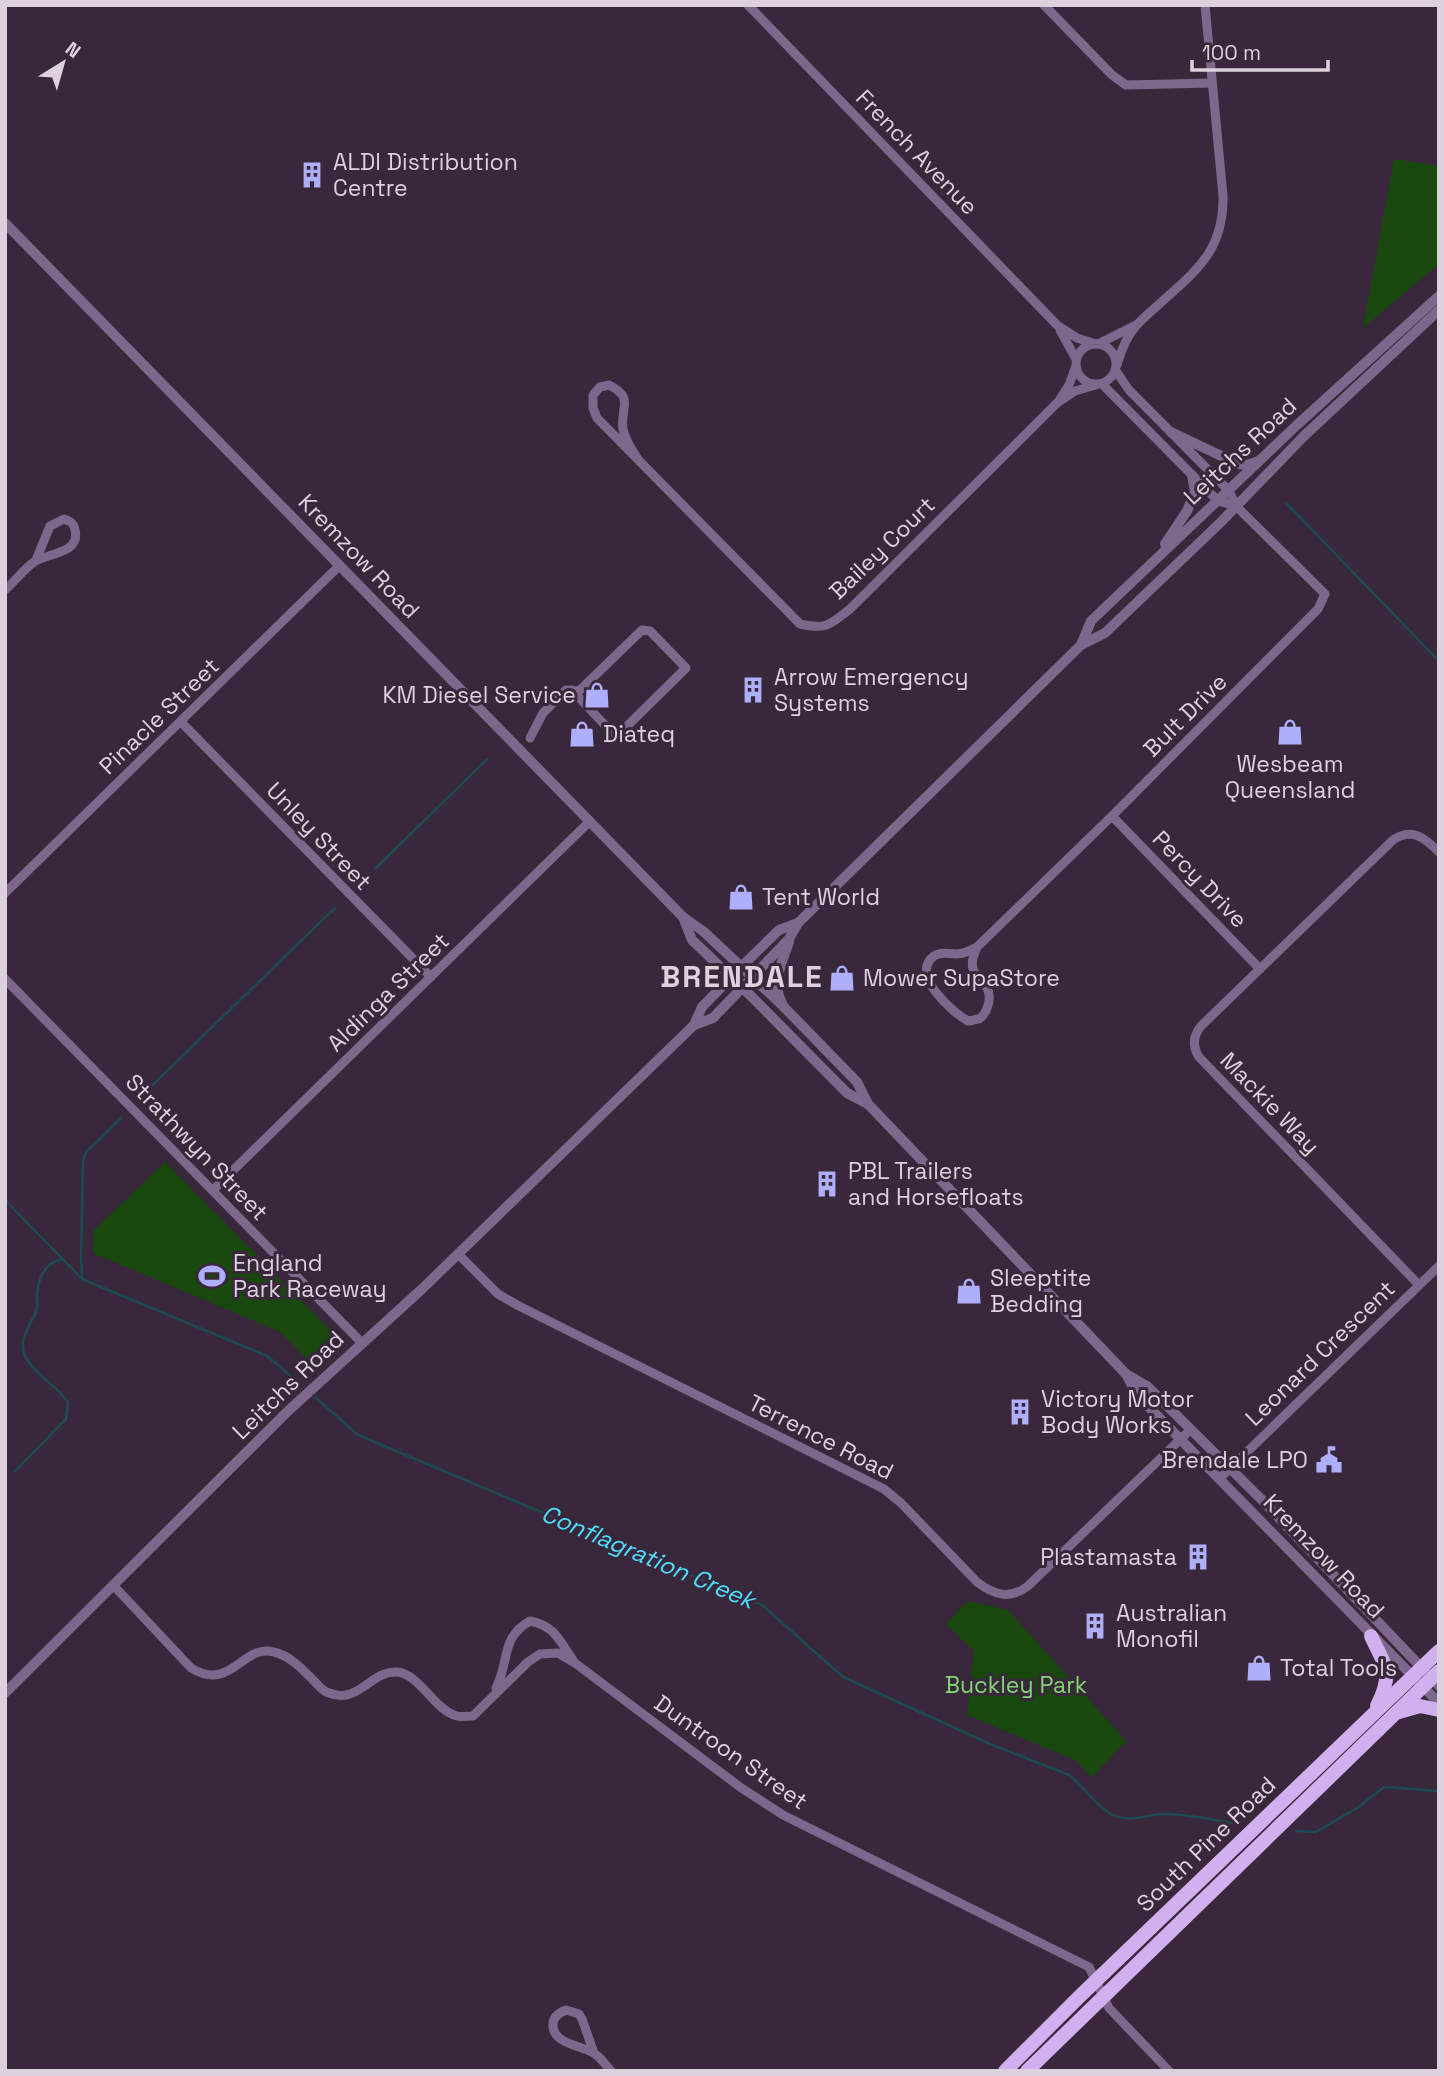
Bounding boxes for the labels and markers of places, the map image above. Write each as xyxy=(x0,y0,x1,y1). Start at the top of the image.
place label: ALDI Distribution Centre xyxy=(333,147,518,203)
building icon: ALDI Distribution Centre xyxy=(297,160,327,190)
place label: Arrow Emergency Systems xyxy=(774,662,969,718)
building icon: Arrow Emergency Systems xyxy=(738,675,768,705)
place label: KM Diesel Service xyxy=(383,680,576,710)
shop icon: KM Diesel Service xyxy=(582,680,612,710)
shop icon: Wesbeam Queensland xyxy=(1275,717,1305,747)
shop icon: Diateq xyxy=(567,719,597,749)
place label: Diateq xyxy=(603,719,675,749)
place label: Wesbeam Queensland xyxy=(1225,749,1355,805)
shop icon: Tent World xyxy=(726,882,756,912)
place label: Tent World xyxy=(762,882,880,912)
shop icon: Mower SupaStore xyxy=(827,963,857,993)
place label: Mower SupaStore xyxy=(863,963,1060,993)
place label: PBL Trailers and Horsefloats xyxy=(848,1156,1024,1212)
building icon: PBL Trailers and Horsefloats xyxy=(812,1169,842,1199)
place label: England Park Raceway xyxy=(233,1248,387,1304)
sports icon: England Park Raceway xyxy=(197,1261,227,1291)
place label: Sleeptite Bedding xyxy=(990,1263,1091,1319)
shop icon: Sleeptite Bedding xyxy=(954,1276,984,1306)
place label: Victory Motor Body Works xyxy=(1041,1384,1194,1440)
building icon: Victory Motor Body Works xyxy=(1005,1397,1035,1427)
place label: Brendale LPO xyxy=(1162,1445,1308,1475)
public building icon: Brendale LPO xyxy=(1314,1445,1344,1475)
place label: Plastamasta xyxy=(1040,1542,1177,1572)
building icon: Plastamasta xyxy=(1183,1542,1213,1572)
place label: Australian Monofil xyxy=(1116,1598,1227,1654)
building icon: Australian Monofil xyxy=(1080,1611,1110,1641)
shop icon: Total Tools xyxy=(1244,1653,1274,1683)
place label: Total Tools xyxy=(1280,1653,1397,1683)

